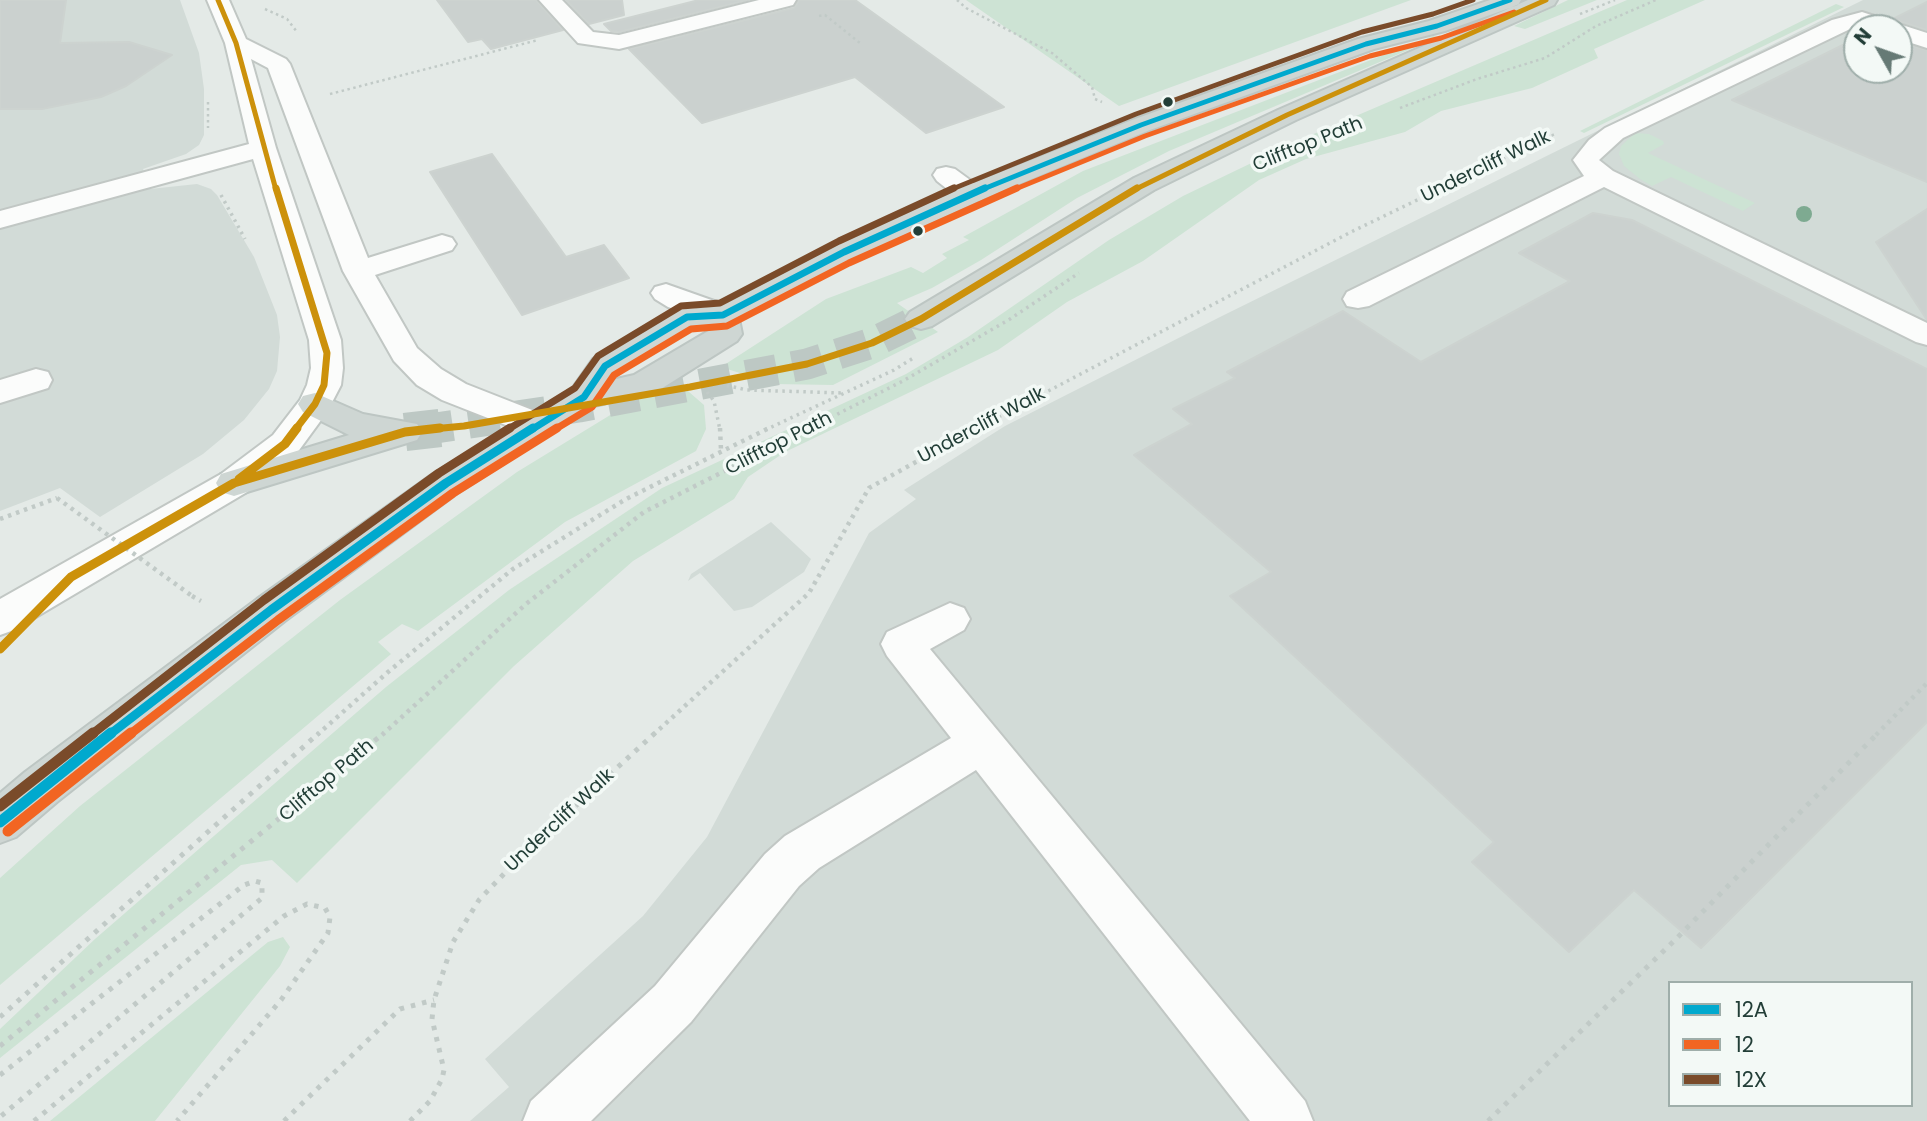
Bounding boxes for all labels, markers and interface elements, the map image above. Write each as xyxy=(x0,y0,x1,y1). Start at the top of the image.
north arrow xyxy=(1843,14,1913,84)
text: N xyxy=(1848,22,1878,51)
unlabelled marker xyxy=(1161,95,1175,109)
street label: Clifftop Path xyxy=(1250,113,1366,177)
street label: Undercliff Walk xyxy=(1418,126,1554,208)
unlabelled marker xyxy=(911,224,925,238)
street label: Undercliff Walk xyxy=(914,383,1050,469)
street label: Clifftop Path xyxy=(722,407,836,481)
street label: Clifftop Path xyxy=(275,735,379,827)
street label: Undercliff Walk xyxy=(501,765,619,877)
legend xyxy=(1668,981,1913,1107)
text: 12A xyxy=(1735,995,1768,1024)
text: 12 xyxy=(1735,1030,1754,1059)
text: 12X xyxy=(1735,1065,1767,1094)

